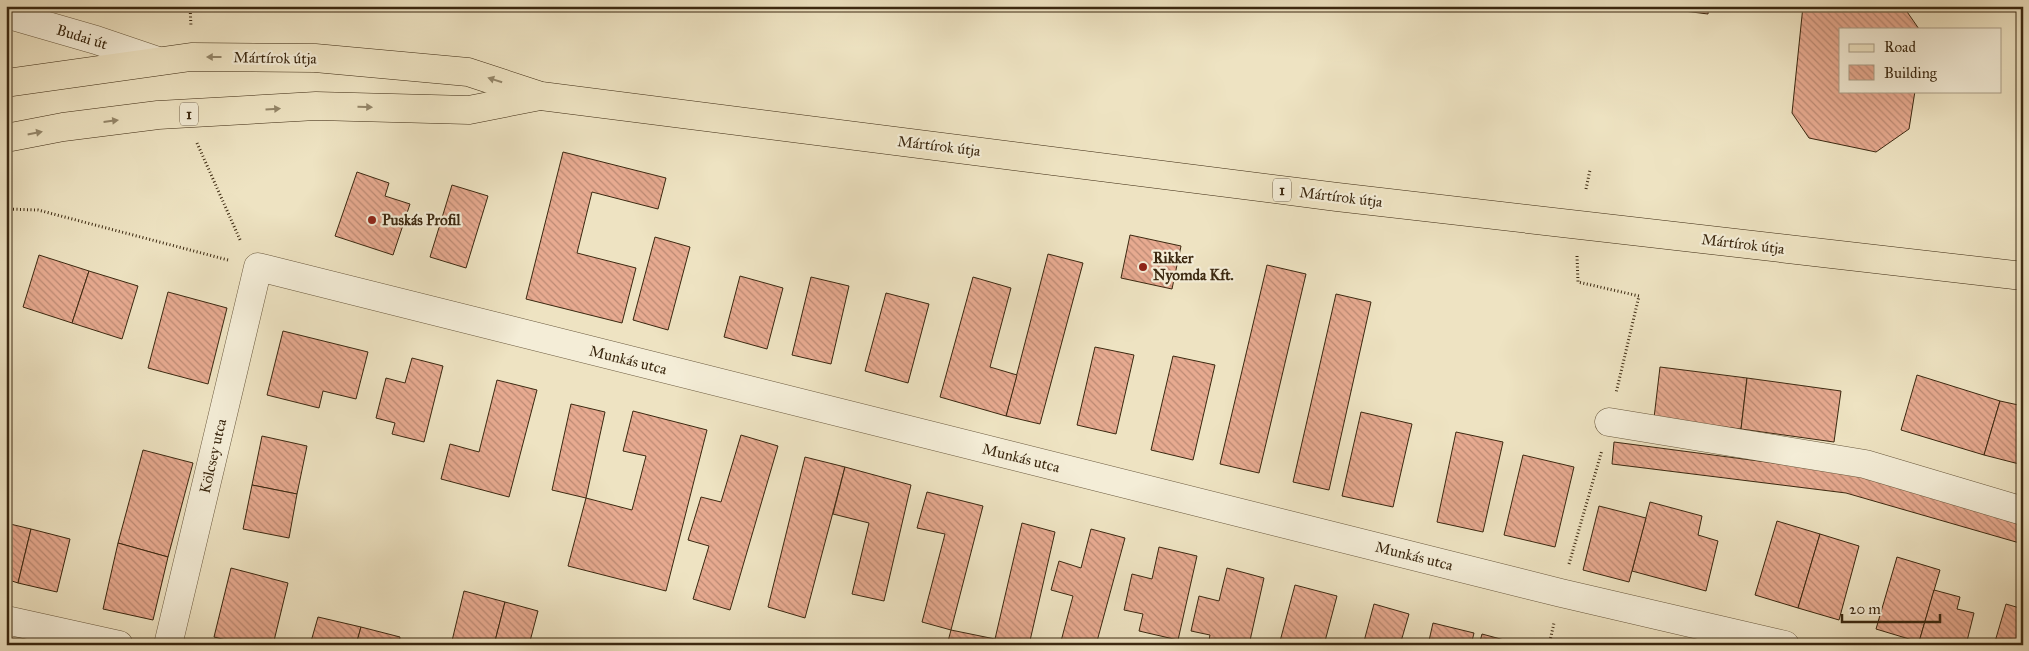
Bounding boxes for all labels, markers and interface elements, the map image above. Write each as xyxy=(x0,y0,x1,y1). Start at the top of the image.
street label: Budai út xyxy=(54,21,110,53)
legend xyxy=(1839,28,2002,92)
text: Road xyxy=(1884,38,1916,56)
street label: Mártírok útja xyxy=(233,48,318,68)
one-way arrow xyxy=(205,53,221,61)
text: Building xyxy=(1884,64,1938,82)
one-way arrow xyxy=(487,76,502,84)
road number: 1 xyxy=(180,102,198,126)
one-way arrow xyxy=(266,104,282,112)
one-way arrow xyxy=(357,104,373,112)
one-way arrow xyxy=(104,117,120,125)
one-way arrow xyxy=(27,128,43,136)
street label: Mártírok útja xyxy=(896,132,982,160)
road number: 1 xyxy=(1273,178,1291,202)
street label: Mártírok útja xyxy=(1298,183,1384,211)
place label: Puskás Profil xyxy=(382,211,461,229)
marker: Puskás Profil xyxy=(366,214,378,226)
street label: Mártírok útja xyxy=(1700,230,1786,258)
place label: Rikker Nyomda Kft. xyxy=(1153,249,1234,285)
marker: Rikker Nyomda Kft. xyxy=(1137,261,1149,273)
street label: Munkás utca xyxy=(587,342,669,378)
street label: Kölcsey utca xyxy=(196,416,230,495)
street label: Munkás utca xyxy=(980,440,1062,476)
street label: Munkás utca xyxy=(1373,538,1455,574)
scale bar xyxy=(1842,591,1939,623)
text: 20 m xyxy=(1849,600,1881,618)

